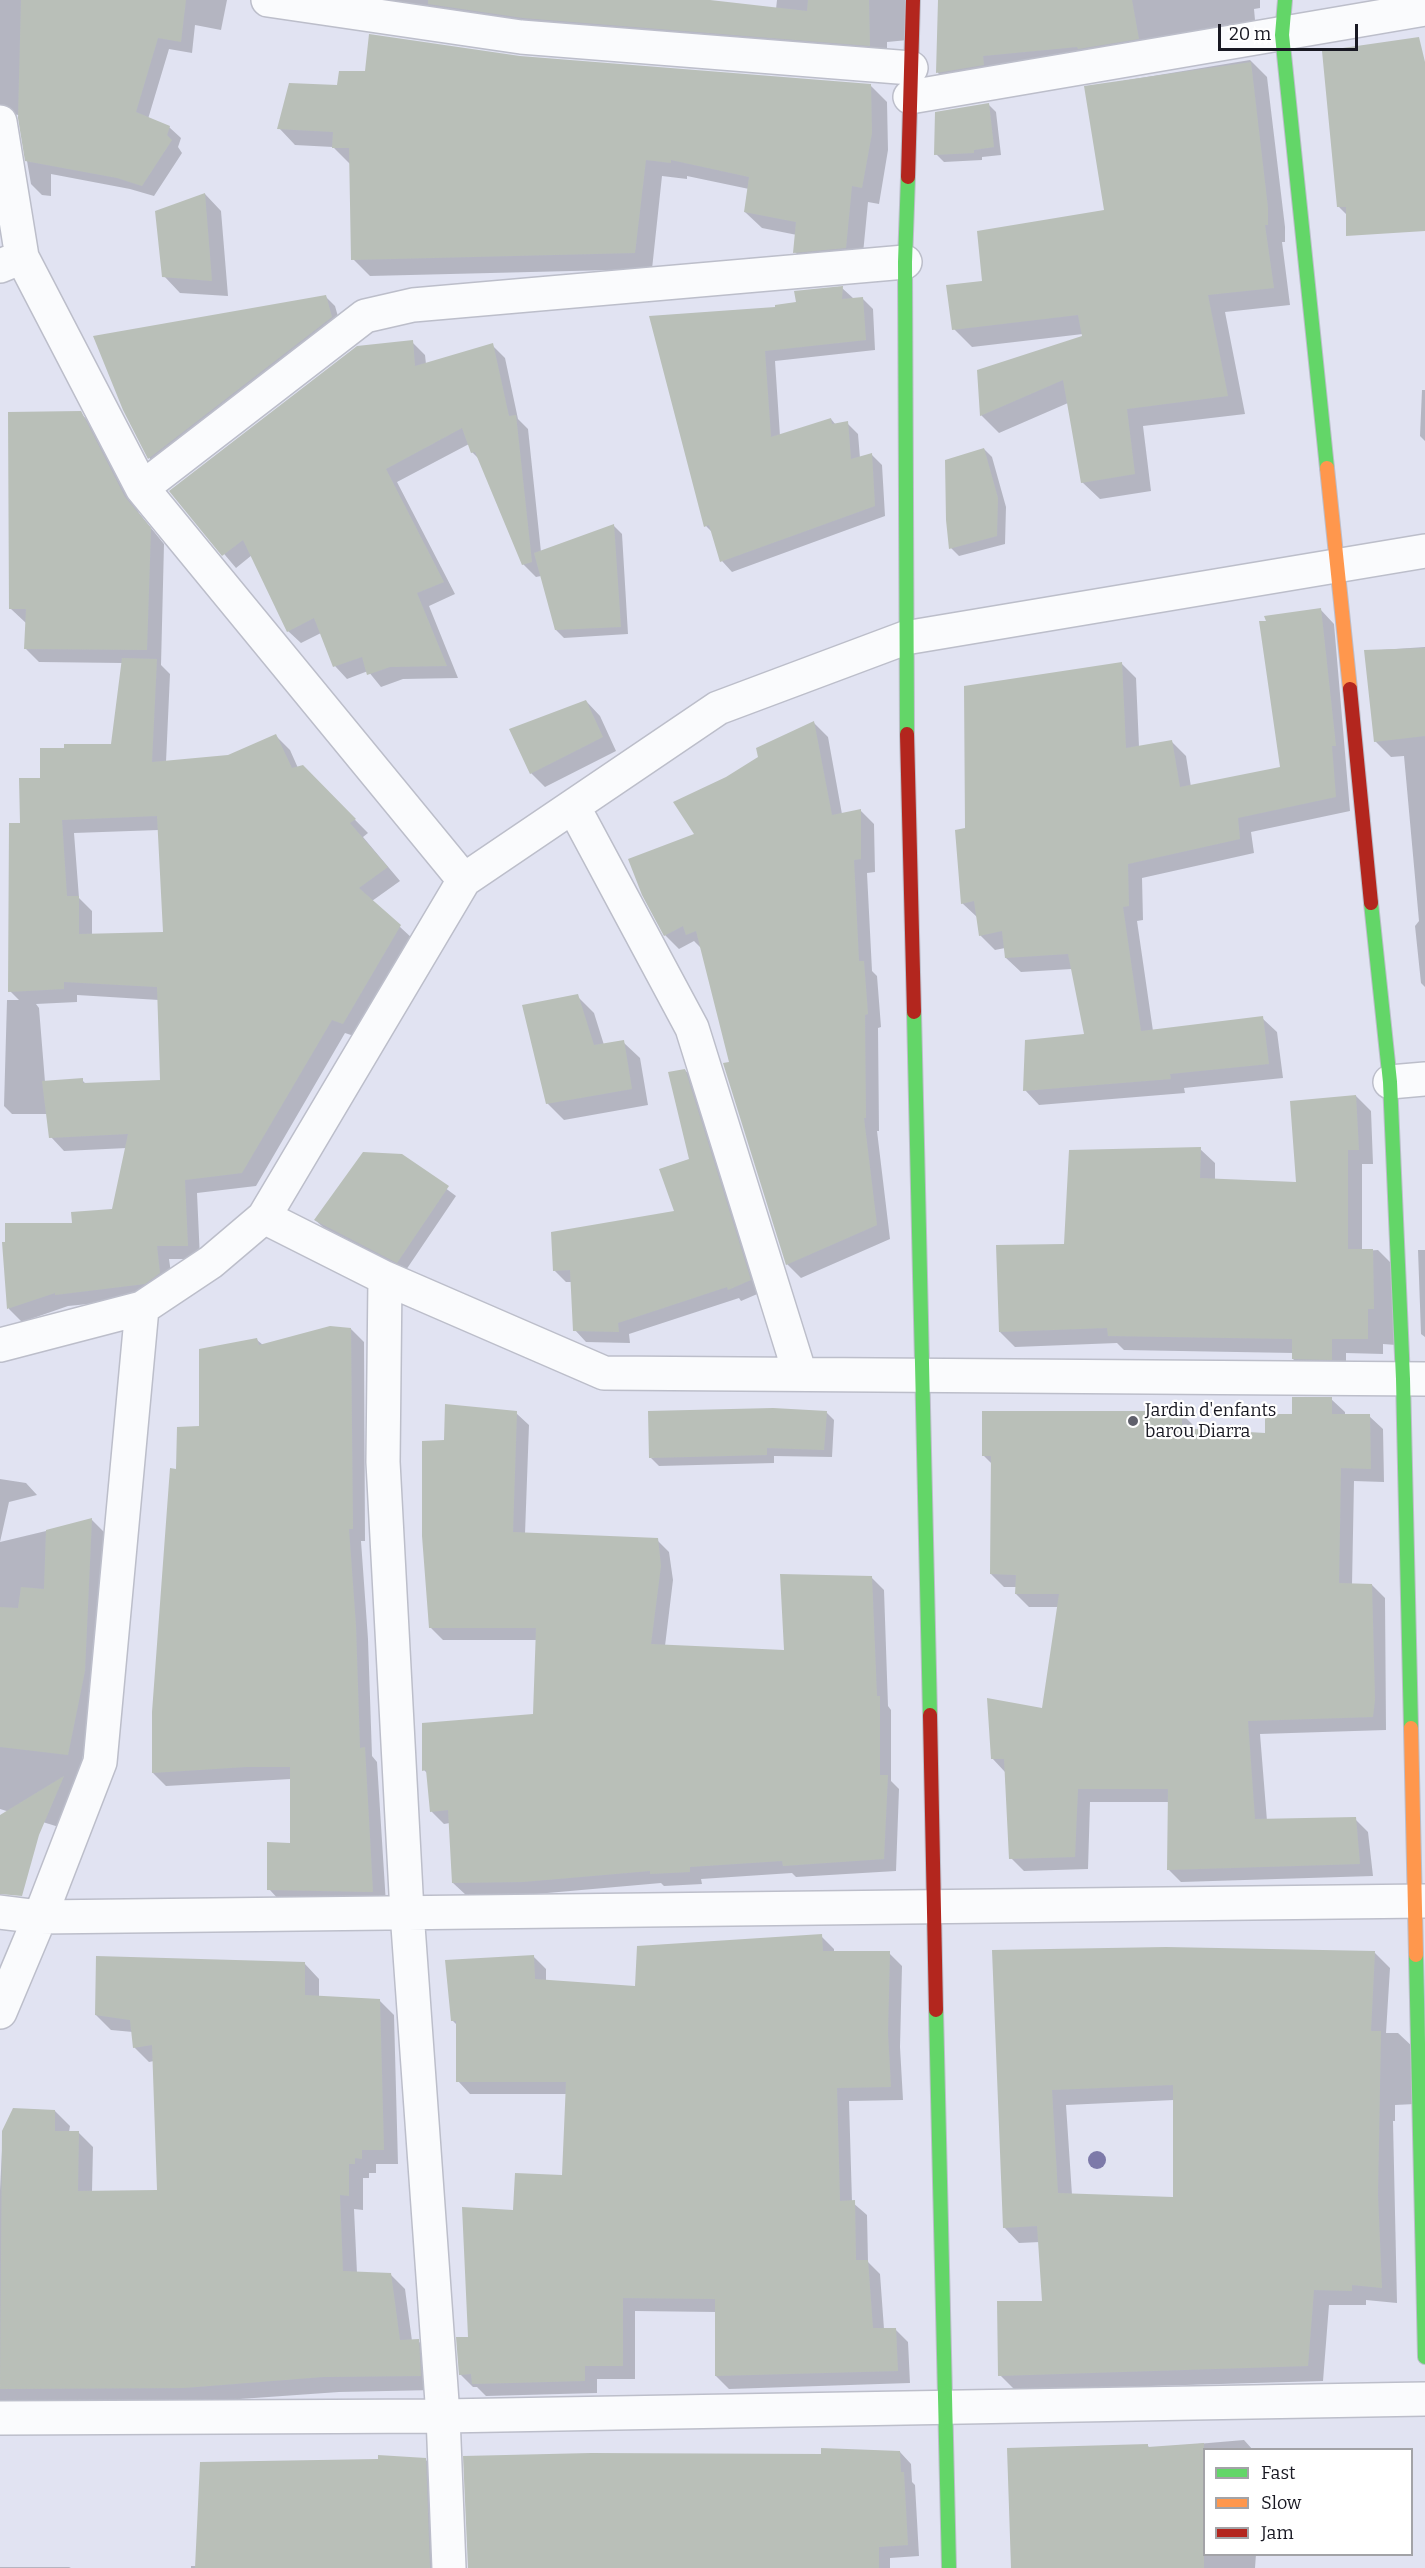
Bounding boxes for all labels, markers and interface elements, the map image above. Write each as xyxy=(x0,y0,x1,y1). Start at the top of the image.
scale bar xyxy=(1221,12,1360,50)
text: 20 m xyxy=(1229,23,1271,45)
place label: Jardin d'enfants barou Diarra xyxy=(1145,1400,1276,1442)
marker: Jardin d'enfants barou Diarra xyxy=(1126,1414,1140,1428)
legend xyxy=(1203,2448,1413,2556)
text: Fast xyxy=(1261,2462,1296,2484)
text: Slow xyxy=(1261,2492,1301,2514)
text: Jam xyxy=(1261,2522,1294,2544)

